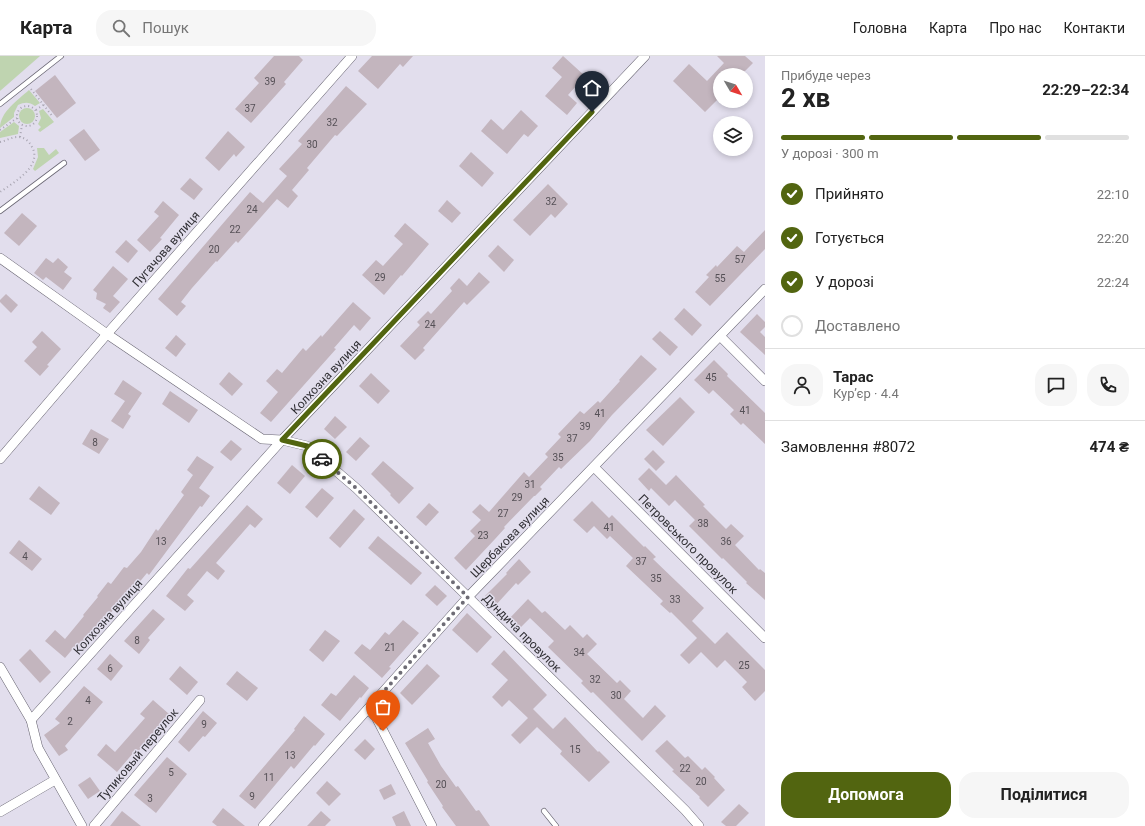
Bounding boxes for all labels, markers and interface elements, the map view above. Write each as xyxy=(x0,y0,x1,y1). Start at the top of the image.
search box xyxy=(96,10,376,46)
text: Карта xyxy=(20,16,72,39)
icon: search xyxy=(110,17,132,39)
text: Пошук xyxy=(142,19,189,37)
text: Головна xyxy=(853,20,907,36)
text: Карта xyxy=(929,20,967,36)
text: Про нас xyxy=(989,20,1042,36)
text: Контакти xyxy=(1064,20,1125,36)
north arrow xyxy=(713,68,753,108)
map controls xyxy=(713,68,753,156)
text: Прибуде через xyxy=(781,68,871,83)
pin xyxy=(575,71,609,112)
house number: 39 xyxy=(264,76,276,87)
icon: home xyxy=(581,77,603,99)
text: 22:29–22:34 xyxy=(1042,81,1129,99)
text: 2 хв xyxy=(781,83,830,113)
house number: 37 xyxy=(244,103,256,114)
button: layers xyxy=(713,116,753,156)
house number: 32 xyxy=(326,117,338,128)
house number: 30 xyxy=(306,139,318,150)
text: У дорозі · 300 m xyxy=(781,146,879,161)
icon: check xyxy=(781,183,803,205)
text: Прийнято xyxy=(815,185,884,203)
text: 22:10 xyxy=(1097,187,1129,202)
house number: 32 xyxy=(545,196,557,207)
house number: 24 xyxy=(246,204,258,215)
street label: Пугачова вулиця xyxy=(129,208,203,290)
house number: 22 xyxy=(229,224,241,235)
icon: check xyxy=(781,227,803,249)
text: Готується xyxy=(815,229,884,247)
text: 22:20 xyxy=(1097,231,1129,246)
house number: 20 xyxy=(208,244,220,255)
house number: 57 xyxy=(734,254,746,265)
icon: check xyxy=(781,271,803,293)
house number: 29 xyxy=(374,272,386,283)
house number: 55 xyxy=(714,273,726,284)
text: У дорозі xyxy=(815,273,874,291)
text: 22:24 xyxy=(1097,275,1129,290)
text: Доставлено xyxy=(815,317,900,335)
house number: 24 xyxy=(424,319,436,330)
street label: Колхозна вулиця xyxy=(288,337,364,417)
button: person xyxy=(781,364,823,406)
button: chat xyxy=(1035,364,1077,406)
button: phone xyxy=(1087,364,1129,406)
text: Тарас xyxy=(833,368,874,386)
house number: 45 xyxy=(705,372,717,383)
text: Кур’єр · 4.4 xyxy=(833,386,899,401)
house number: 41 xyxy=(739,405,751,416)
house number: 41 xyxy=(594,408,606,419)
house number: 39 xyxy=(579,421,591,432)
house number: 37 xyxy=(566,433,578,444)
house number: 8 xyxy=(92,437,98,448)
text: Замовлення #8072 xyxy=(781,438,915,456)
text: 474 ₴ xyxy=(1089,438,1129,456)
courier xyxy=(302,439,342,479)
icon: car xyxy=(311,448,333,470)
house number: 35 xyxy=(552,452,564,463)
house number: 31 xyxy=(524,479,536,490)
street label: Петровського провулок xyxy=(635,491,741,597)
house number: 29 xyxy=(511,492,523,503)
street label: Щербакова вулиця xyxy=(468,494,552,580)
house number: 27 xyxy=(497,508,509,519)
house number: 38 xyxy=(697,518,709,529)
house number: 41 xyxy=(603,522,615,533)
house number: 23 xyxy=(477,530,489,541)
house number: 13 xyxy=(155,536,167,547)
house number: 36 xyxy=(720,536,732,547)
house number: 4 xyxy=(22,551,28,562)
house number: 37 xyxy=(635,556,647,567)
house number: 35 xyxy=(650,573,662,584)
street label: Колхозна вулиця xyxy=(71,577,145,657)
street label: Дундича провулок xyxy=(480,591,564,675)
house number: 33 xyxy=(669,594,681,605)
house number: 8 xyxy=(134,635,140,646)
house number: 21 xyxy=(384,642,396,653)
house number: 34 xyxy=(573,647,585,658)
house number: 25 xyxy=(738,660,750,671)
house number: 6 xyxy=(107,663,113,674)
house number: 32 xyxy=(589,674,601,685)
pin xyxy=(366,690,400,731)
house number: 30 xyxy=(610,690,622,701)
house number: 4 xyxy=(85,695,91,706)
icon: bag xyxy=(372,696,394,718)
street label: Тупиковый переулок xyxy=(95,705,181,805)
house number: 2 xyxy=(67,716,73,727)
house number: 9 xyxy=(201,719,207,730)
house number: 15 xyxy=(569,744,581,755)
house number: 13 xyxy=(284,750,296,761)
house number: 22 xyxy=(679,763,691,774)
house number: 5 xyxy=(168,767,174,778)
house number: 11 xyxy=(263,772,275,783)
button: Допомога xyxy=(781,772,951,818)
button: Поділитися xyxy=(959,772,1129,818)
house number: 20 xyxy=(695,776,707,787)
house number: 20 xyxy=(435,779,447,790)
house number: 9 xyxy=(249,791,255,802)
house number: 3 xyxy=(147,793,153,804)

